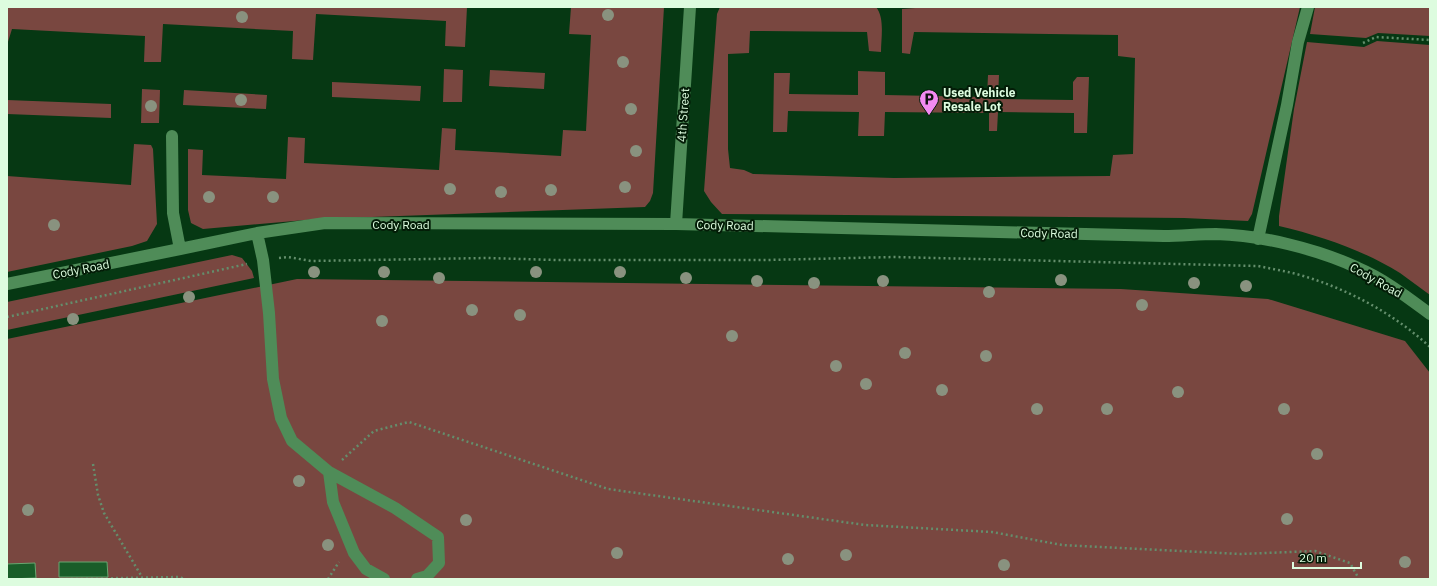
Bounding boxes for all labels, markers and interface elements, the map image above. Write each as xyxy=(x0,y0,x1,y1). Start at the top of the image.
place label: Used Vehicle Resale Lot xyxy=(943,85,1016,114)
street label: 4th Street xyxy=(674,88,692,142)
parking icon: Used Vehicle Resale Lot xyxy=(918,88,940,116)
street label: Cody Road xyxy=(372,217,430,232)
street label: Cody Road xyxy=(696,217,754,233)
street label: Cody Road xyxy=(1020,225,1078,241)
street label: Cody Road xyxy=(51,256,111,282)
street label: Cody Road xyxy=(1347,259,1405,301)
scale bar xyxy=(1293,544,1361,570)
text: 20 m xyxy=(1299,550,1327,565)

